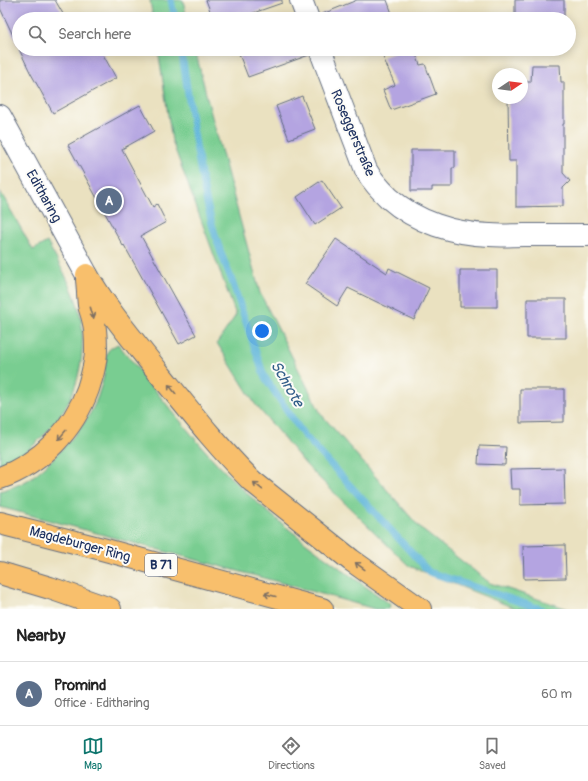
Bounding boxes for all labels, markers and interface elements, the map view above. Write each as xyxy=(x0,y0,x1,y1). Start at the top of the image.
search box xyxy=(12,12,576,56)
icon: search xyxy=(26,23,48,45)
text: Search here xyxy=(58,25,131,44)
north arrow xyxy=(492,68,528,104)
street label: Roseggerstraße xyxy=(327,87,379,179)
street label: Editharing xyxy=(23,167,65,225)
pin: A xyxy=(96,186,122,216)
one-way arrow xyxy=(89,307,96,320)
your location xyxy=(252,321,272,341)
water label: Schrote xyxy=(266,358,309,412)
one-way arrow xyxy=(167,383,176,394)
one-way arrow xyxy=(58,430,67,440)
one-way arrow xyxy=(253,481,264,490)
street label: Magdeburger Ring xyxy=(28,522,132,566)
road number: B 71 xyxy=(145,554,177,576)
one-way arrow xyxy=(355,562,366,571)
one-way arrow xyxy=(264,591,277,598)
text: Nearby xyxy=(16,625,65,646)
text: Promind xyxy=(54,676,106,695)
text: A xyxy=(25,686,33,702)
text: 60 m xyxy=(541,686,572,702)
text: Office · Editharing xyxy=(54,695,149,711)
tab: Map xyxy=(82,735,104,772)
tab: Directions xyxy=(268,735,315,772)
tab: Saved xyxy=(479,735,506,772)

